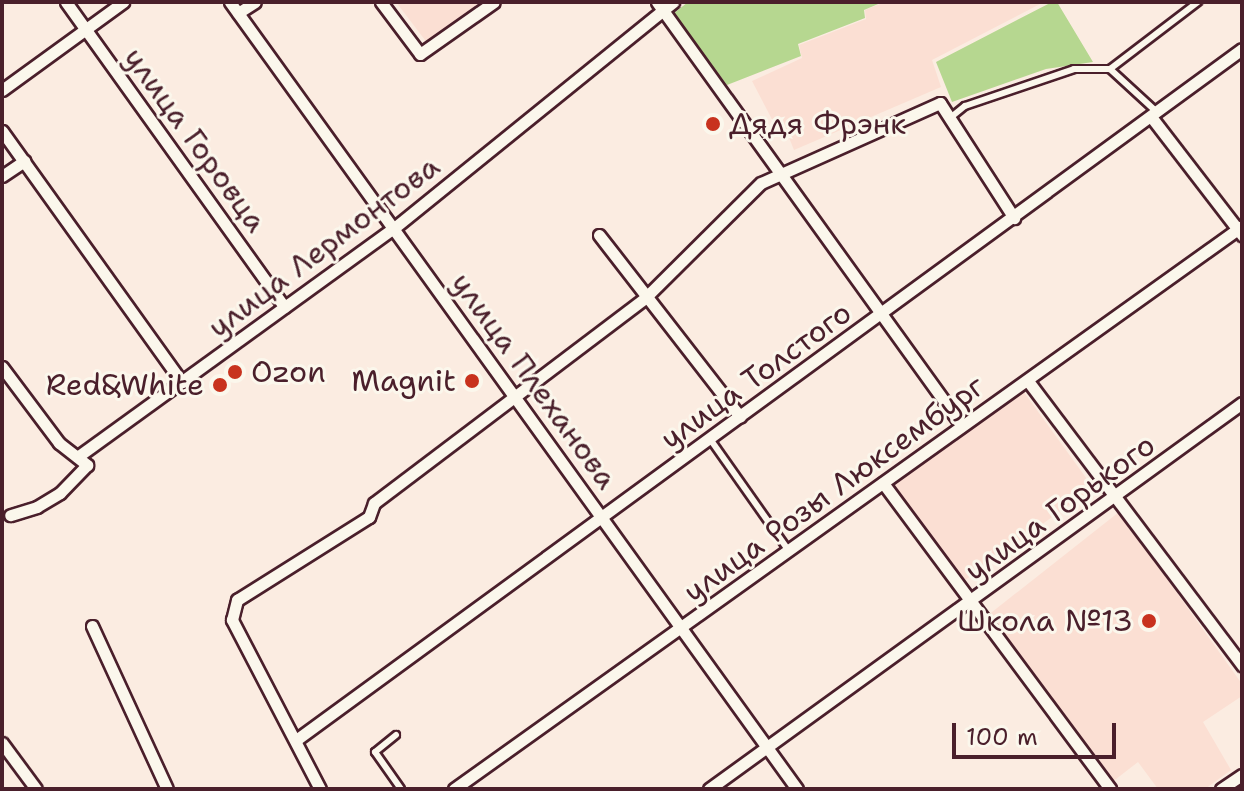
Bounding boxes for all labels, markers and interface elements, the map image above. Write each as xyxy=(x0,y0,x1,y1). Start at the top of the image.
street label: улица Горовца xyxy=(116,41,274,239)
place label: Дядя Фрэнк xyxy=(729,106,906,142)
marker: Дядя Фрэнк xyxy=(704,115,722,133)
street label: улица Лермонтова xyxy=(201,148,447,346)
street label: улица Плеханова xyxy=(443,266,625,496)
street label: улица Толстого xyxy=(654,295,858,457)
place label: Ozon xyxy=(251,354,326,390)
marker: Ozon xyxy=(226,363,244,381)
place label: Magnit xyxy=(351,363,456,399)
place label: Red&White xyxy=(46,367,204,403)
street label: улица Розы Люксембург xyxy=(677,368,991,610)
marker: Magnit xyxy=(463,372,481,390)
marker: Red&White xyxy=(211,376,229,394)
street label: улица Горького xyxy=(958,427,1162,589)
place label: Школа №13 xyxy=(957,603,1133,639)
marker: Школа №13 xyxy=(1140,612,1158,630)
scale bar xyxy=(956,707,1120,757)
text: 100 m xyxy=(966,721,1038,753)

